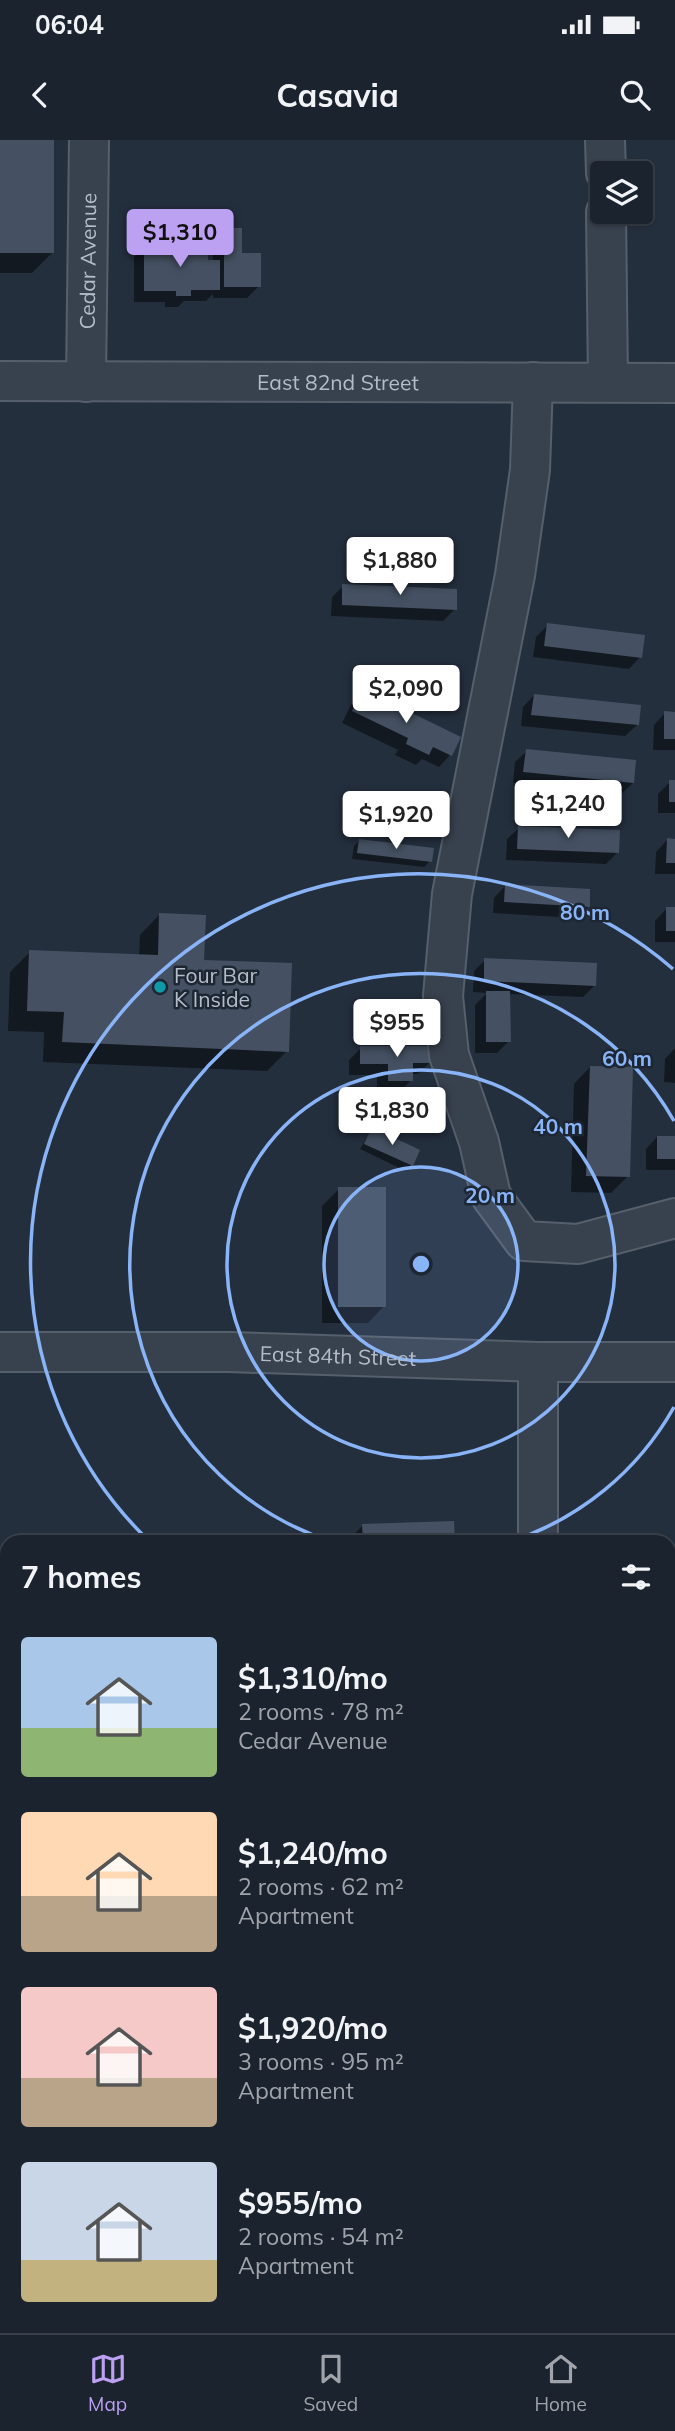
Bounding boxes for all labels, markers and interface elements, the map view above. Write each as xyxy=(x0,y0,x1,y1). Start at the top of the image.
text: 06:04 xyxy=(35,8,104,41)
text: Casavia xyxy=(276,75,399,115)
icon: back xyxy=(21,76,59,114)
icon: search xyxy=(616,76,654,114)
map controls xyxy=(590,161,653,224)
button: layers xyxy=(590,161,653,224)
street label: Cedar Avenue xyxy=(74,193,101,329)
pin: $1,310 xyxy=(123,209,237,269)
text: $1,310 xyxy=(143,217,217,246)
street label: East 82nd Street xyxy=(257,369,419,395)
pin: $1,880 xyxy=(343,538,457,597)
text: $1,880 xyxy=(363,545,437,574)
pin: $2,090 xyxy=(349,666,463,725)
text: $2,090 xyxy=(369,673,443,702)
pin: $1,240 xyxy=(511,780,625,840)
text: $1,240 xyxy=(531,788,605,817)
pin: $1,920 xyxy=(339,792,453,851)
text: $1,920 xyxy=(359,799,433,828)
text: 80 m xyxy=(560,899,610,925)
place label: Four Bar K Inside xyxy=(174,962,257,1012)
marker: Four Bar K Inside xyxy=(152,979,168,995)
pin: $955 xyxy=(356,1000,438,1059)
text: $955 xyxy=(369,1007,425,1036)
text: 60 m xyxy=(602,1045,652,1071)
pin: $1,830 xyxy=(335,1088,449,1147)
text: $1,830 xyxy=(355,1095,429,1124)
text: 40 m xyxy=(533,1113,583,1139)
text: 20 m xyxy=(465,1182,515,1208)
centre of rings xyxy=(409,1252,433,1276)
street label: East 84th Street xyxy=(259,1340,417,1371)
text: 7 homes xyxy=(21,1558,142,1596)
icon: filters xyxy=(617,1558,655,1596)
text: $1,310/mo xyxy=(238,1659,388,1697)
icon: home xyxy=(77,1665,161,1749)
text: 2 rooms · 78 m² xyxy=(238,1697,404,1726)
text: Cedar Avenue xyxy=(238,1726,388,1755)
text: $1,240/mo xyxy=(238,1834,388,1872)
icon: home xyxy=(77,1840,161,1924)
text: 2 rooms · 62 m² xyxy=(238,1872,404,1901)
text: Apartment xyxy=(238,1901,354,1930)
text: $1,920/mo xyxy=(238,2009,388,2047)
icon: home xyxy=(77,2015,161,2099)
text: 3 rooms · 95 m² xyxy=(238,2047,404,2076)
text: Apartment xyxy=(238,2076,354,2105)
text: $955/mo xyxy=(238,2184,362,2222)
icon: home xyxy=(77,2190,161,2274)
text: 2 rooms · 54 m² xyxy=(238,2222,404,2251)
text: Apartment xyxy=(238,2251,354,2280)
tab: Map xyxy=(88,2350,127,2416)
tab: Saved xyxy=(303,2350,358,2416)
tab: Home xyxy=(534,2350,587,2416)

